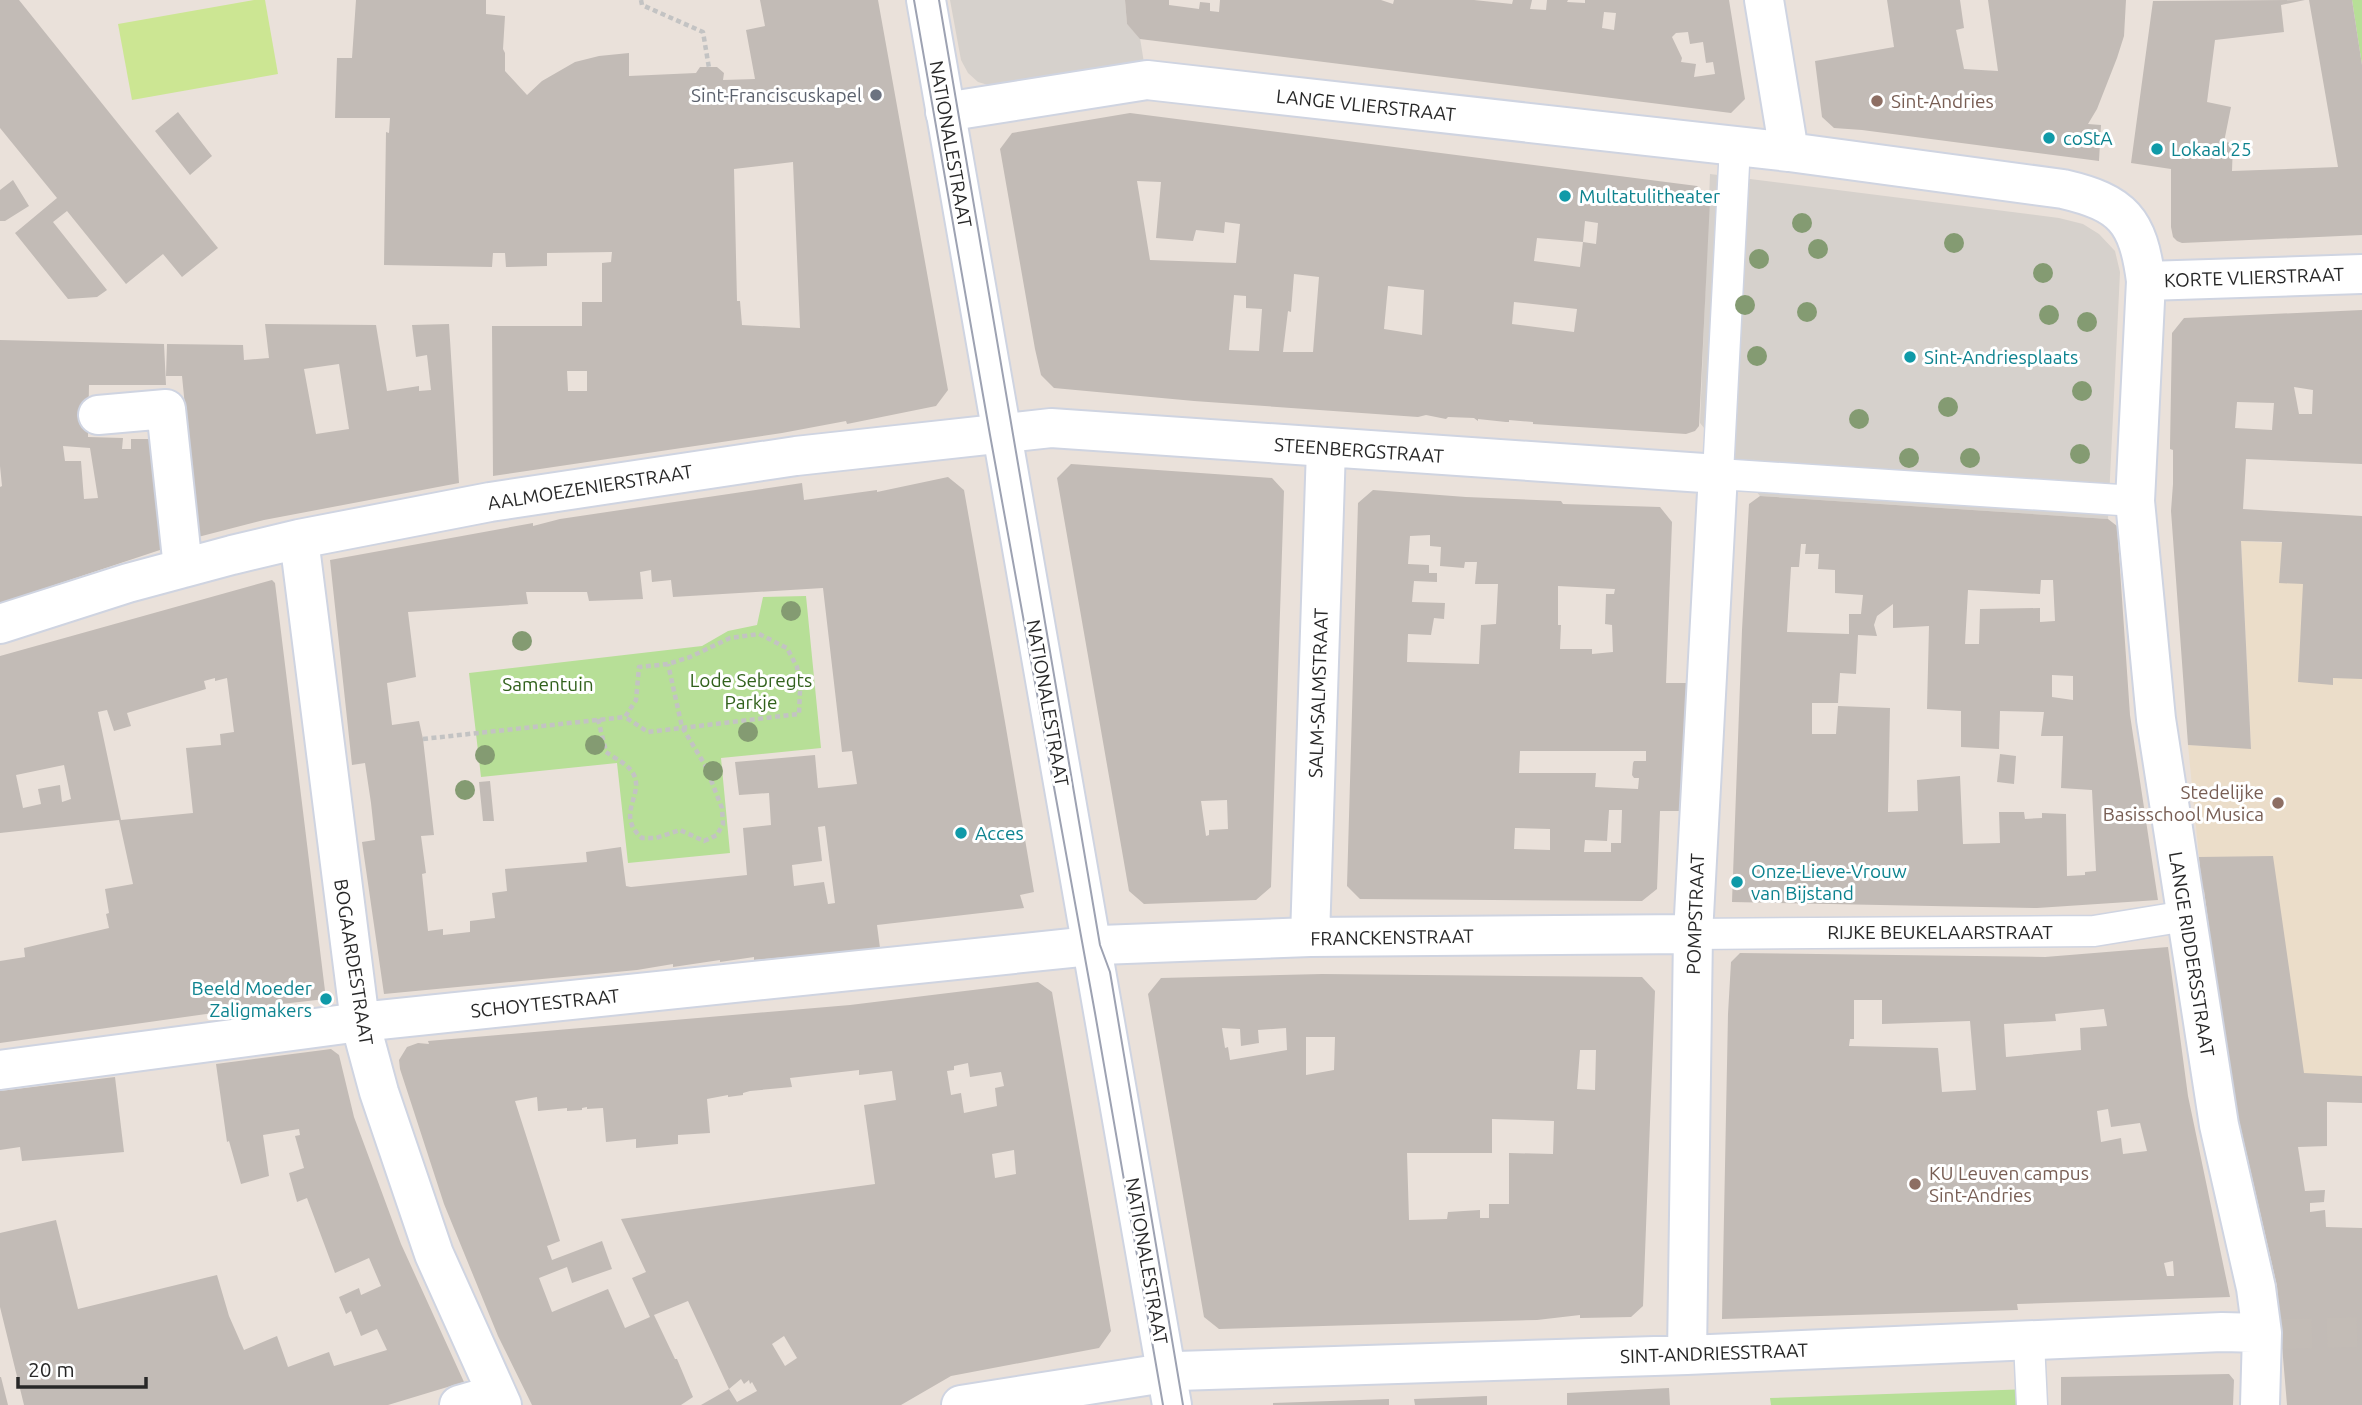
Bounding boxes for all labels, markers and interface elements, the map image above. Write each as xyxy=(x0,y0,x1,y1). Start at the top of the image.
street label: NATIONALESTRAAT xyxy=(925,59,977,230)
place label: Sint-Franciscuskapel xyxy=(691,84,862,106)
street label: LANGE VLIERSTRAAT xyxy=(1275,85,1457,125)
marker: Sint-Franciscuskapel xyxy=(868,87,884,103)
place label: Sint-Andries xyxy=(1891,90,1994,112)
marker: Sint-Andries xyxy=(1869,93,1885,109)
place label: coStA xyxy=(2063,127,2113,149)
marker: coStA xyxy=(2041,130,2057,146)
place label: Lokaal 25 xyxy=(2171,138,2252,160)
marker: Lokaal 25 xyxy=(2149,141,2165,157)
place label: Multatulitheater xyxy=(1579,185,1720,207)
marker: Multatulitheater xyxy=(1557,188,1573,204)
street label: KORTE VLIERSTRAAT xyxy=(2164,263,2345,291)
place label: Sint-Andriesplaats xyxy=(1924,346,2078,368)
marker: Sint-Andriesplaats xyxy=(1902,349,1918,365)
street label: STEENBERGSTRAAT xyxy=(1273,433,1445,467)
street label: AALMOEZENIERSTRAAT xyxy=(486,460,694,514)
street label: SALM-SALMSTRAAT xyxy=(1304,607,1332,778)
street label: NATIONALESTRAAT xyxy=(1022,618,1074,789)
park label: Lode Sebregts Parkje xyxy=(690,669,812,713)
park label: Samentuin xyxy=(502,673,594,695)
place label: Stedelijke Basisschool Musica xyxy=(2103,781,2264,825)
marker: Stedelijke Basisschool Musica xyxy=(2270,795,2286,811)
place label: Acces xyxy=(975,822,1024,844)
marker: Acces xyxy=(953,825,969,841)
street label: LANGE RIDDERSSTRAAT xyxy=(2165,850,2219,1059)
street label: POMPSTRAAT xyxy=(1682,852,1708,975)
place label: Onze-Lieve-Vrouw van Bijstand xyxy=(1751,860,1907,904)
marker: Onze-Lieve-Vrouw van Bijstand xyxy=(1729,874,1745,890)
street label: BOGAARDESTRAAT xyxy=(330,877,378,1047)
street label: RIJKE BEUKELAARSTRAAT xyxy=(1827,921,2053,943)
street label: FRANCKENSTRAAT xyxy=(1310,925,1474,949)
place label: Beeld Moeder Zaligmakers xyxy=(192,977,312,1021)
street label: SCHOYTESTRAAT xyxy=(470,984,621,1022)
marker: Beeld Moeder Zaligmakers xyxy=(318,991,334,1007)
place label: KU Leuven campus Sint-Andries xyxy=(1929,1162,2089,1206)
street label: NATIONALESTRAAT xyxy=(1121,1176,1173,1347)
marker: KU Leuven campus Sint-Andries xyxy=(1907,1176,1923,1192)
street label: SINT-ANDRIESSTRAAT xyxy=(1620,1339,1809,1367)
scale bar xyxy=(18,1346,145,1390)
text: 20 m xyxy=(28,1357,75,1381)

